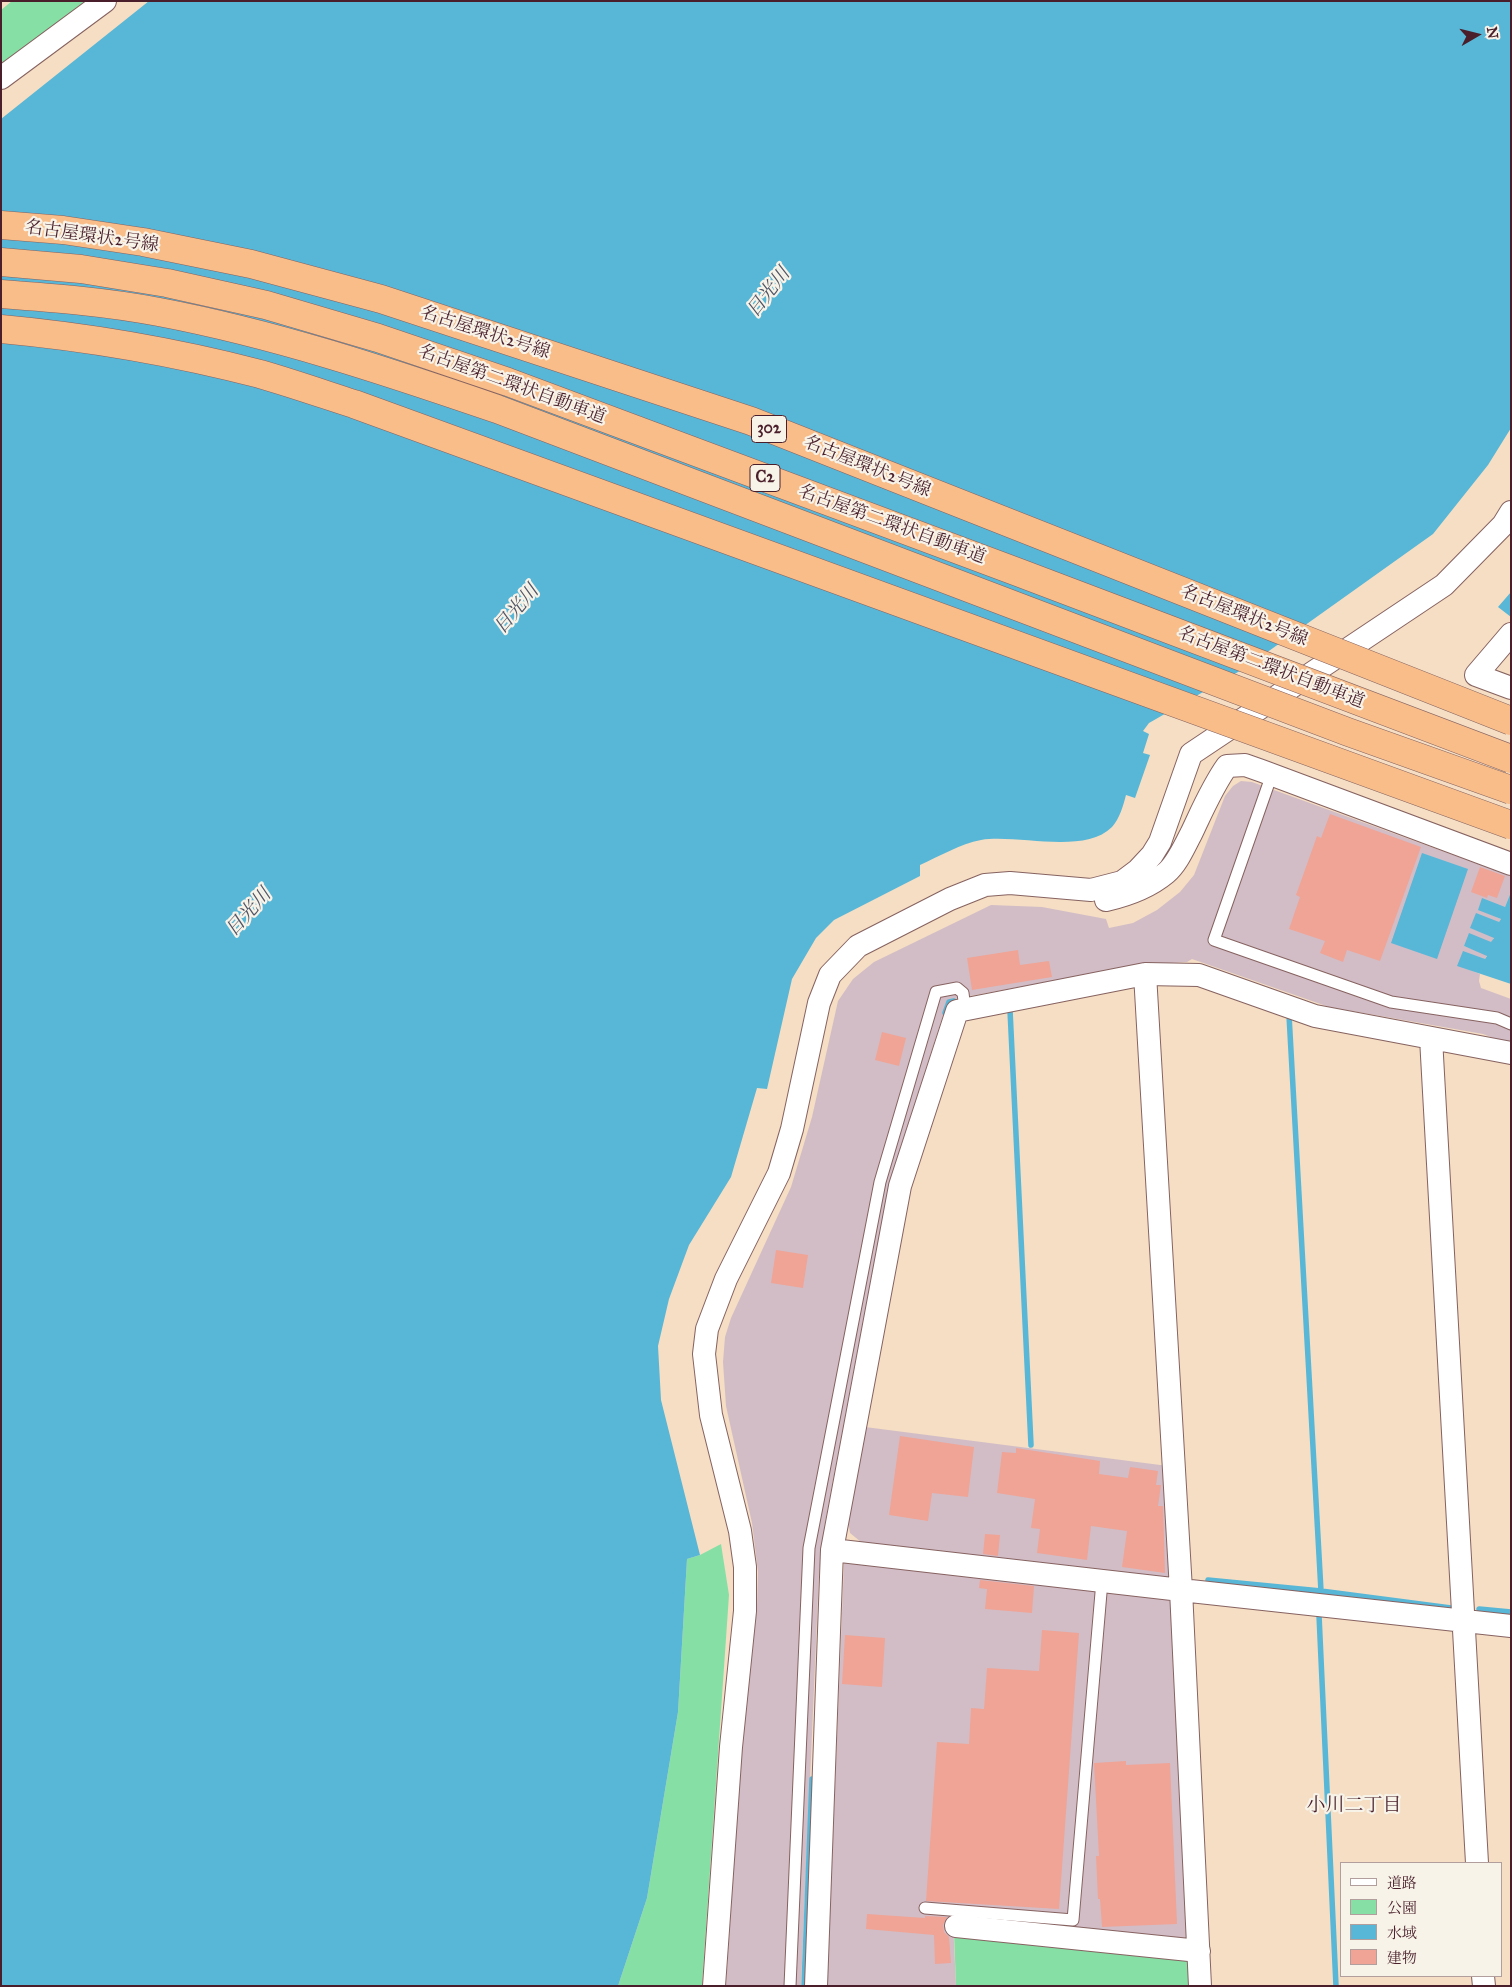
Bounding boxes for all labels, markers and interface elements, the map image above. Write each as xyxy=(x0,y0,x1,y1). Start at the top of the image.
north arrow xyxy=(1452,10,1502,60)
text: N xyxy=(1483,26,1502,40)
street label: 名古屋環状2号線 xyxy=(24,217,160,257)
water label: 日光川 xyxy=(742,264,796,322)
street label: 名古屋環状2号線 xyxy=(418,302,552,364)
street label: 名古屋第二環状自動車道 xyxy=(415,341,609,429)
road number: 302 xyxy=(752,416,786,442)
street label: 名古屋環状2号線 xyxy=(800,432,934,502)
road number: C2 xyxy=(750,464,780,492)
street label: 名古屋第二環状自動車道 xyxy=(795,481,989,569)
water label: 日光川 xyxy=(490,581,544,639)
street label: 名古屋環状2号線 xyxy=(1177,581,1311,651)
street label: 名古屋第二環状自動車道 xyxy=(1175,622,1367,714)
water label: 日光川 xyxy=(221,884,277,942)
district label: 小川二丁目 xyxy=(1307,1795,1401,1817)
legend xyxy=(1340,1862,1502,1977)
text: 道路 xyxy=(1387,1874,1417,1892)
text: 公園 xyxy=(1387,1899,1417,1917)
text: 水域 xyxy=(1387,1924,1417,1942)
text: 建物 xyxy=(1387,1949,1417,1967)

